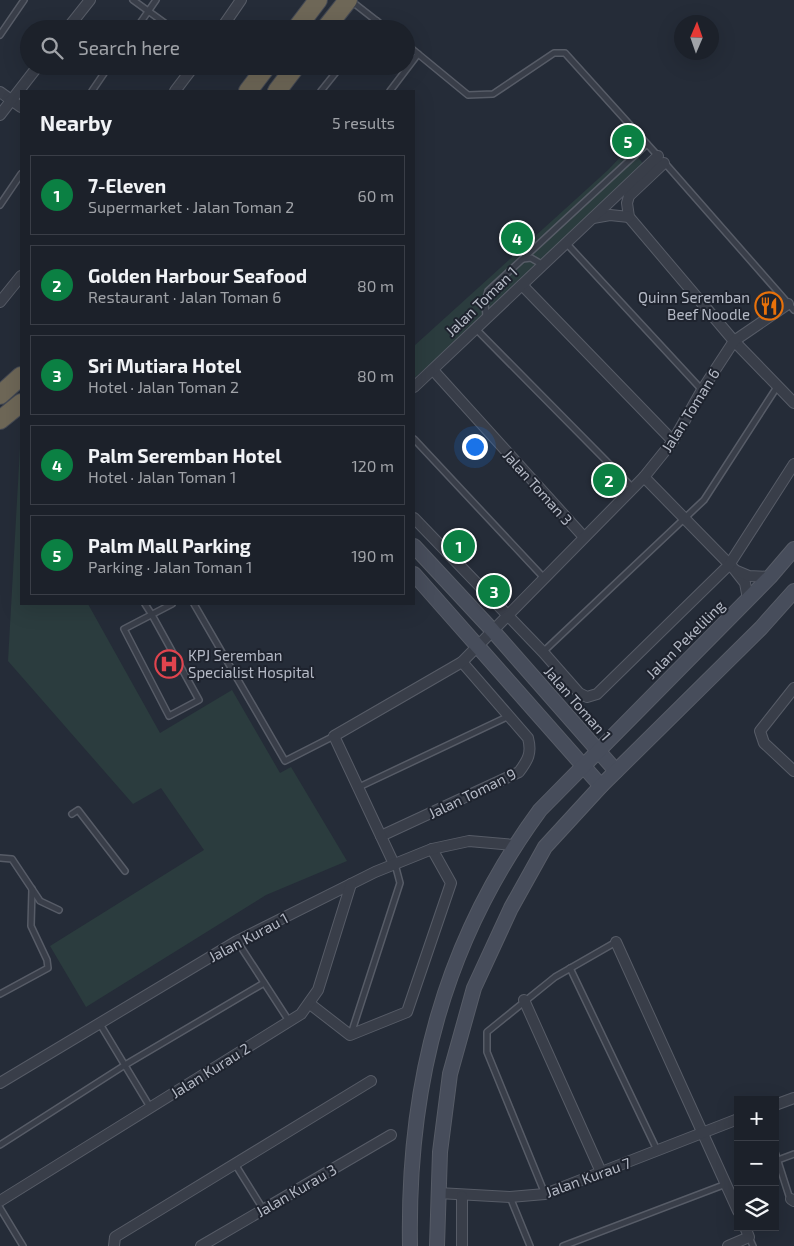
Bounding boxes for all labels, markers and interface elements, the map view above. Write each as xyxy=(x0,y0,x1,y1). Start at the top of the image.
north arrow xyxy=(674,15,719,60)
search box xyxy=(20,20,415,75)
icon: search xyxy=(38,34,66,62)
text: Search here xyxy=(78,36,180,59)
text: Nearby xyxy=(40,110,112,135)
text: 5 results xyxy=(332,113,395,132)
pin: 5 xyxy=(612,122,644,160)
text: 7-Eleven xyxy=(88,174,166,197)
text: 1 xyxy=(54,186,60,205)
text: 60 m xyxy=(358,186,394,205)
text: Supermarket · Jalan Toman 2 xyxy=(88,197,294,216)
pin: 4 xyxy=(501,219,533,257)
street label: Jalan Toman 1 xyxy=(441,262,521,340)
text: Golden Harbour Seafood xyxy=(88,264,307,287)
text: 2 xyxy=(52,276,62,295)
text: 80 m xyxy=(357,276,394,295)
text: Restaurant · Jalan Toman 6 xyxy=(88,287,281,306)
place label: Quinn Seremban Beef Noodle xyxy=(638,288,750,323)
restaurant icon: Quinn Seremban Beef Noodle xyxy=(754,291,784,321)
text: Sri Mutiara Hotel xyxy=(88,354,241,377)
street label: Jalan Toman 6 xyxy=(657,365,723,455)
text: 3 xyxy=(52,366,62,385)
text: 80 m xyxy=(357,366,394,385)
text: Hotel · Jalan Toman 2 xyxy=(88,377,239,396)
your location xyxy=(462,434,488,460)
text: Palm Seremban Hotel xyxy=(88,444,282,467)
street label: Jalan Toman 3 xyxy=(500,446,576,528)
text: 4 xyxy=(52,456,62,475)
text: 120 m xyxy=(351,456,394,475)
pin: 2 xyxy=(593,461,625,499)
text: Hotel · Jalan Toman 1 xyxy=(88,467,236,486)
pin: 1 xyxy=(443,527,475,565)
text: Palm Mall Parking xyxy=(88,534,251,557)
text: 5 xyxy=(53,546,61,565)
text: 190 m xyxy=(351,546,394,565)
text: Parking · Jalan Toman 1 xyxy=(88,557,252,576)
pin: 3 xyxy=(478,572,510,610)
street label: Jalan Pekeliling xyxy=(642,595,729,682)
place label: KPJ Seremban Specialist Hospital xyxy=(188,646,315,681)
hospital icon: KPJ Seremban Specialist Hospital xyxy=(154,649,184,679)
street label: Jalan Toman 1 xyxy=(541,662,615,744)
street label: Jalan Toman 9 xyxy=(425,764,519,822)
street label: Jalan Kurau 1 xyxy=(205,908,291,966)
street label: Jalan Kurau 2 xyxy=(167,1039,253,1101)
map controls xyxy=(734,1096,779,1231)
button: + xyxy=(734,1096,779,1141)
button: − xyxy=(734,1141,779,1186)
street label: Jalan Kurau 7 xyxy=(543,1153,633,1201)
street label: Jalan Kurau 3 xyxy=(253,1160,339,1220)
button: layers xyxy=(734,1186,779,1231)

